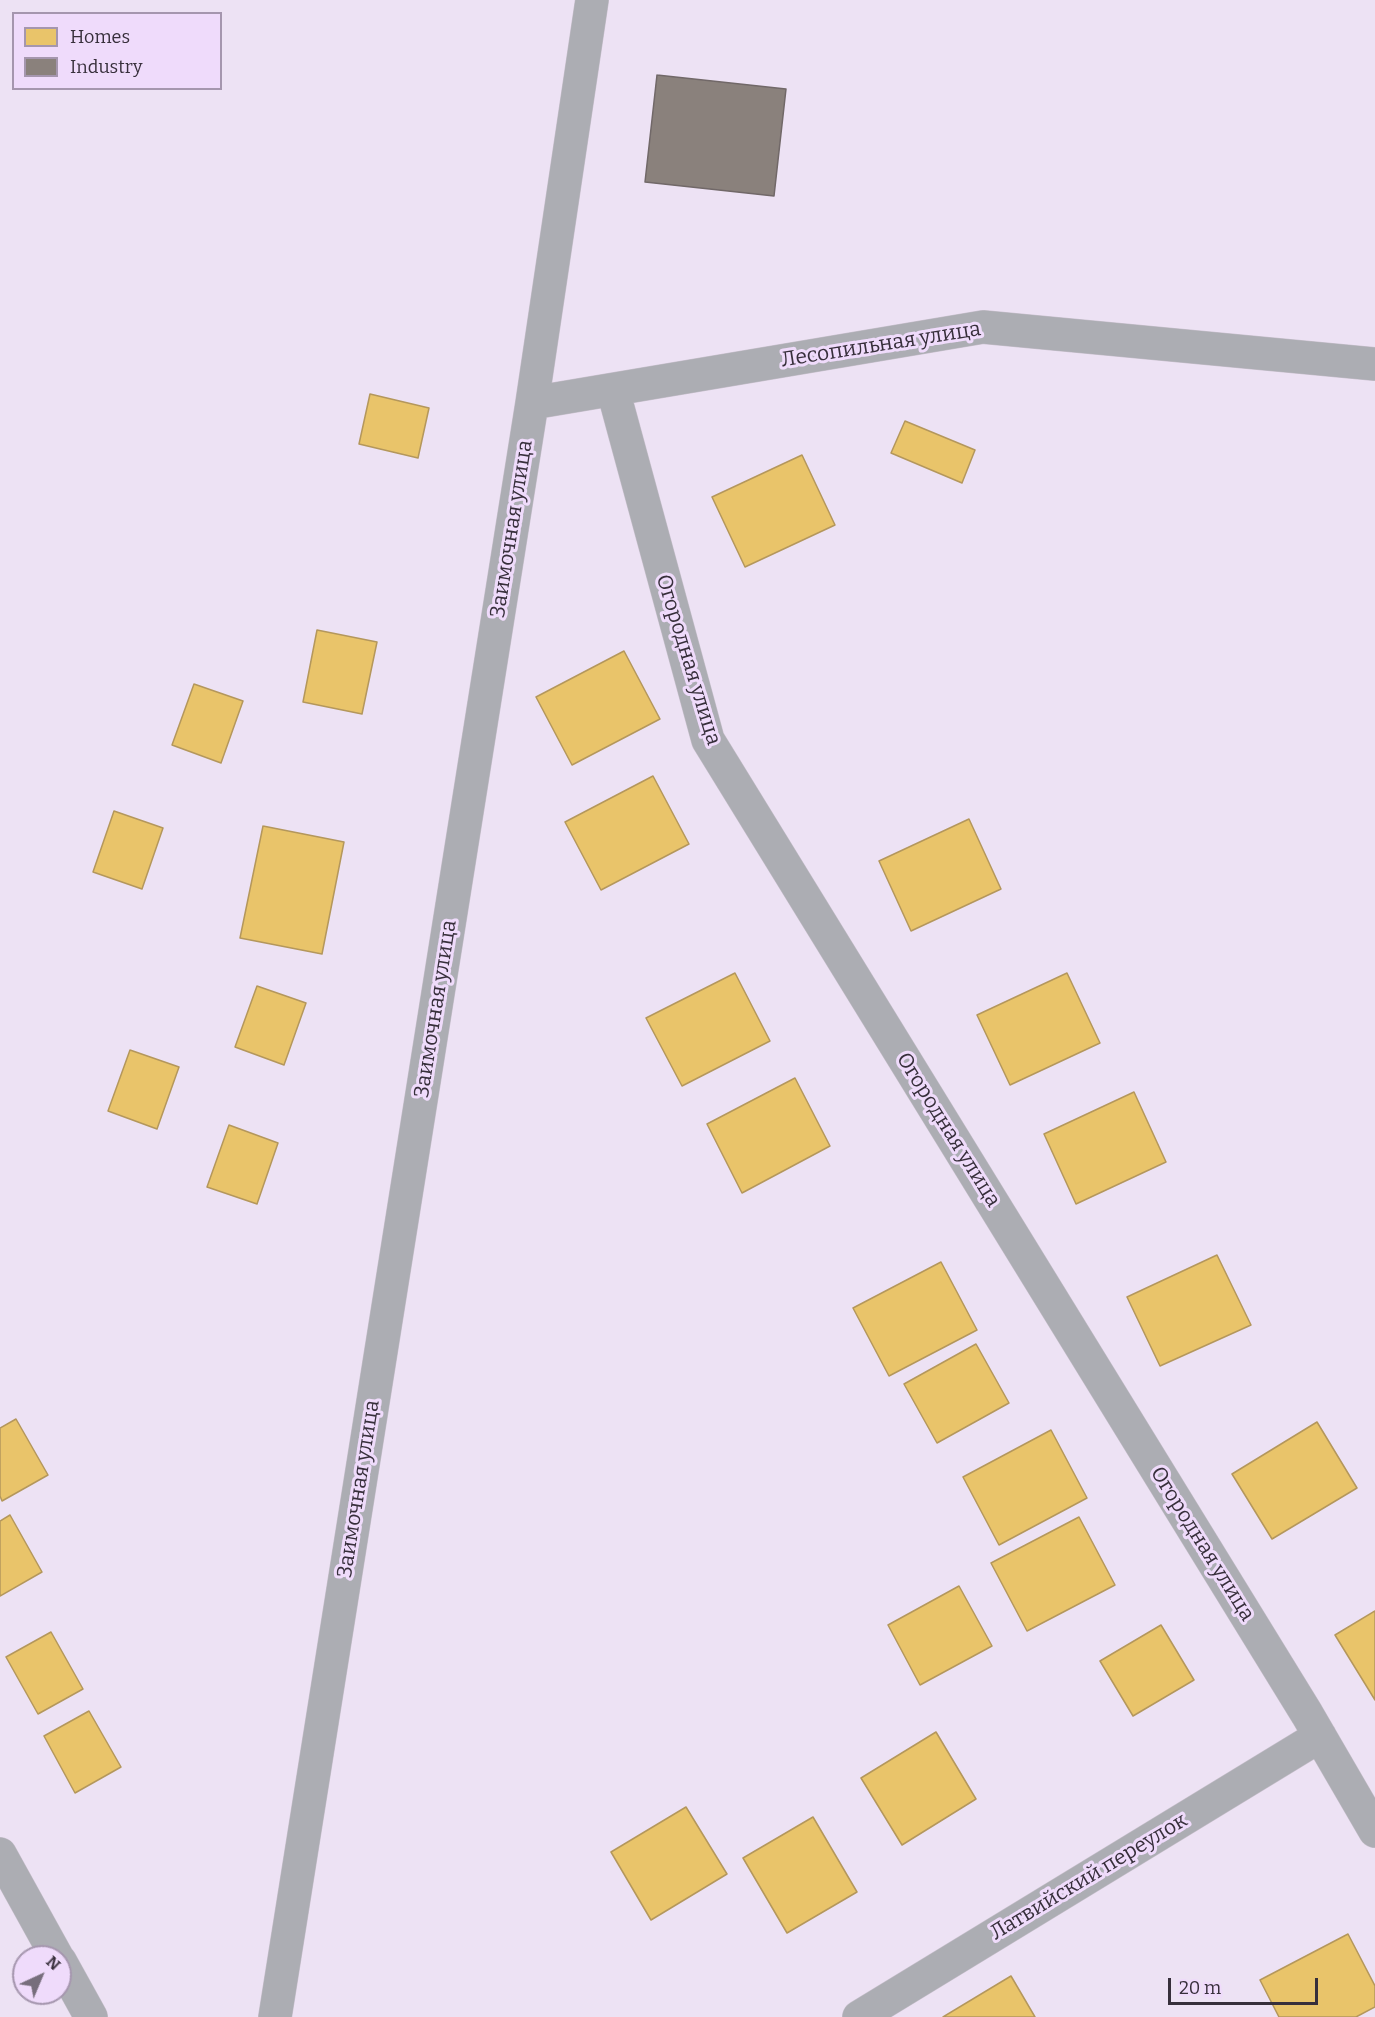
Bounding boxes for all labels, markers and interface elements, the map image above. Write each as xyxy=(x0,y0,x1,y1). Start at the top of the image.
legend xyxy=(12,12,222,90)
text: Homes xyxy=(70,26,130,48)
text: Industry xyxy=(70,56,142,78)
street label: Лесопильная улица xyxy=(779,317,983,373)
street label: Заимочная улица xyxy=(486,438,538,620)
street label: Огородная улица xyxy=(650,572,726,748)
street label: Заимочная улица xyxy=(410,918,462,1100)
street label: Огородная улица xyxy=(890,1048,1006,1212)
street label: Заимочная улица xyxy=(333,1398,385,1580)
street label: Огородная улица xyxy=(1144,1462,1260,1626)
street label: Латвийский переулок xyxy=(986,1808,1192,1946)
north arrow xyxy=(12,1945,72,2005)
text: N xyxy=(42,1952,65,1974)
scale bar xyxy=(1171,1966,1321,2004)
text: 20 m xyxy=(1179,1977,1221,1999)

